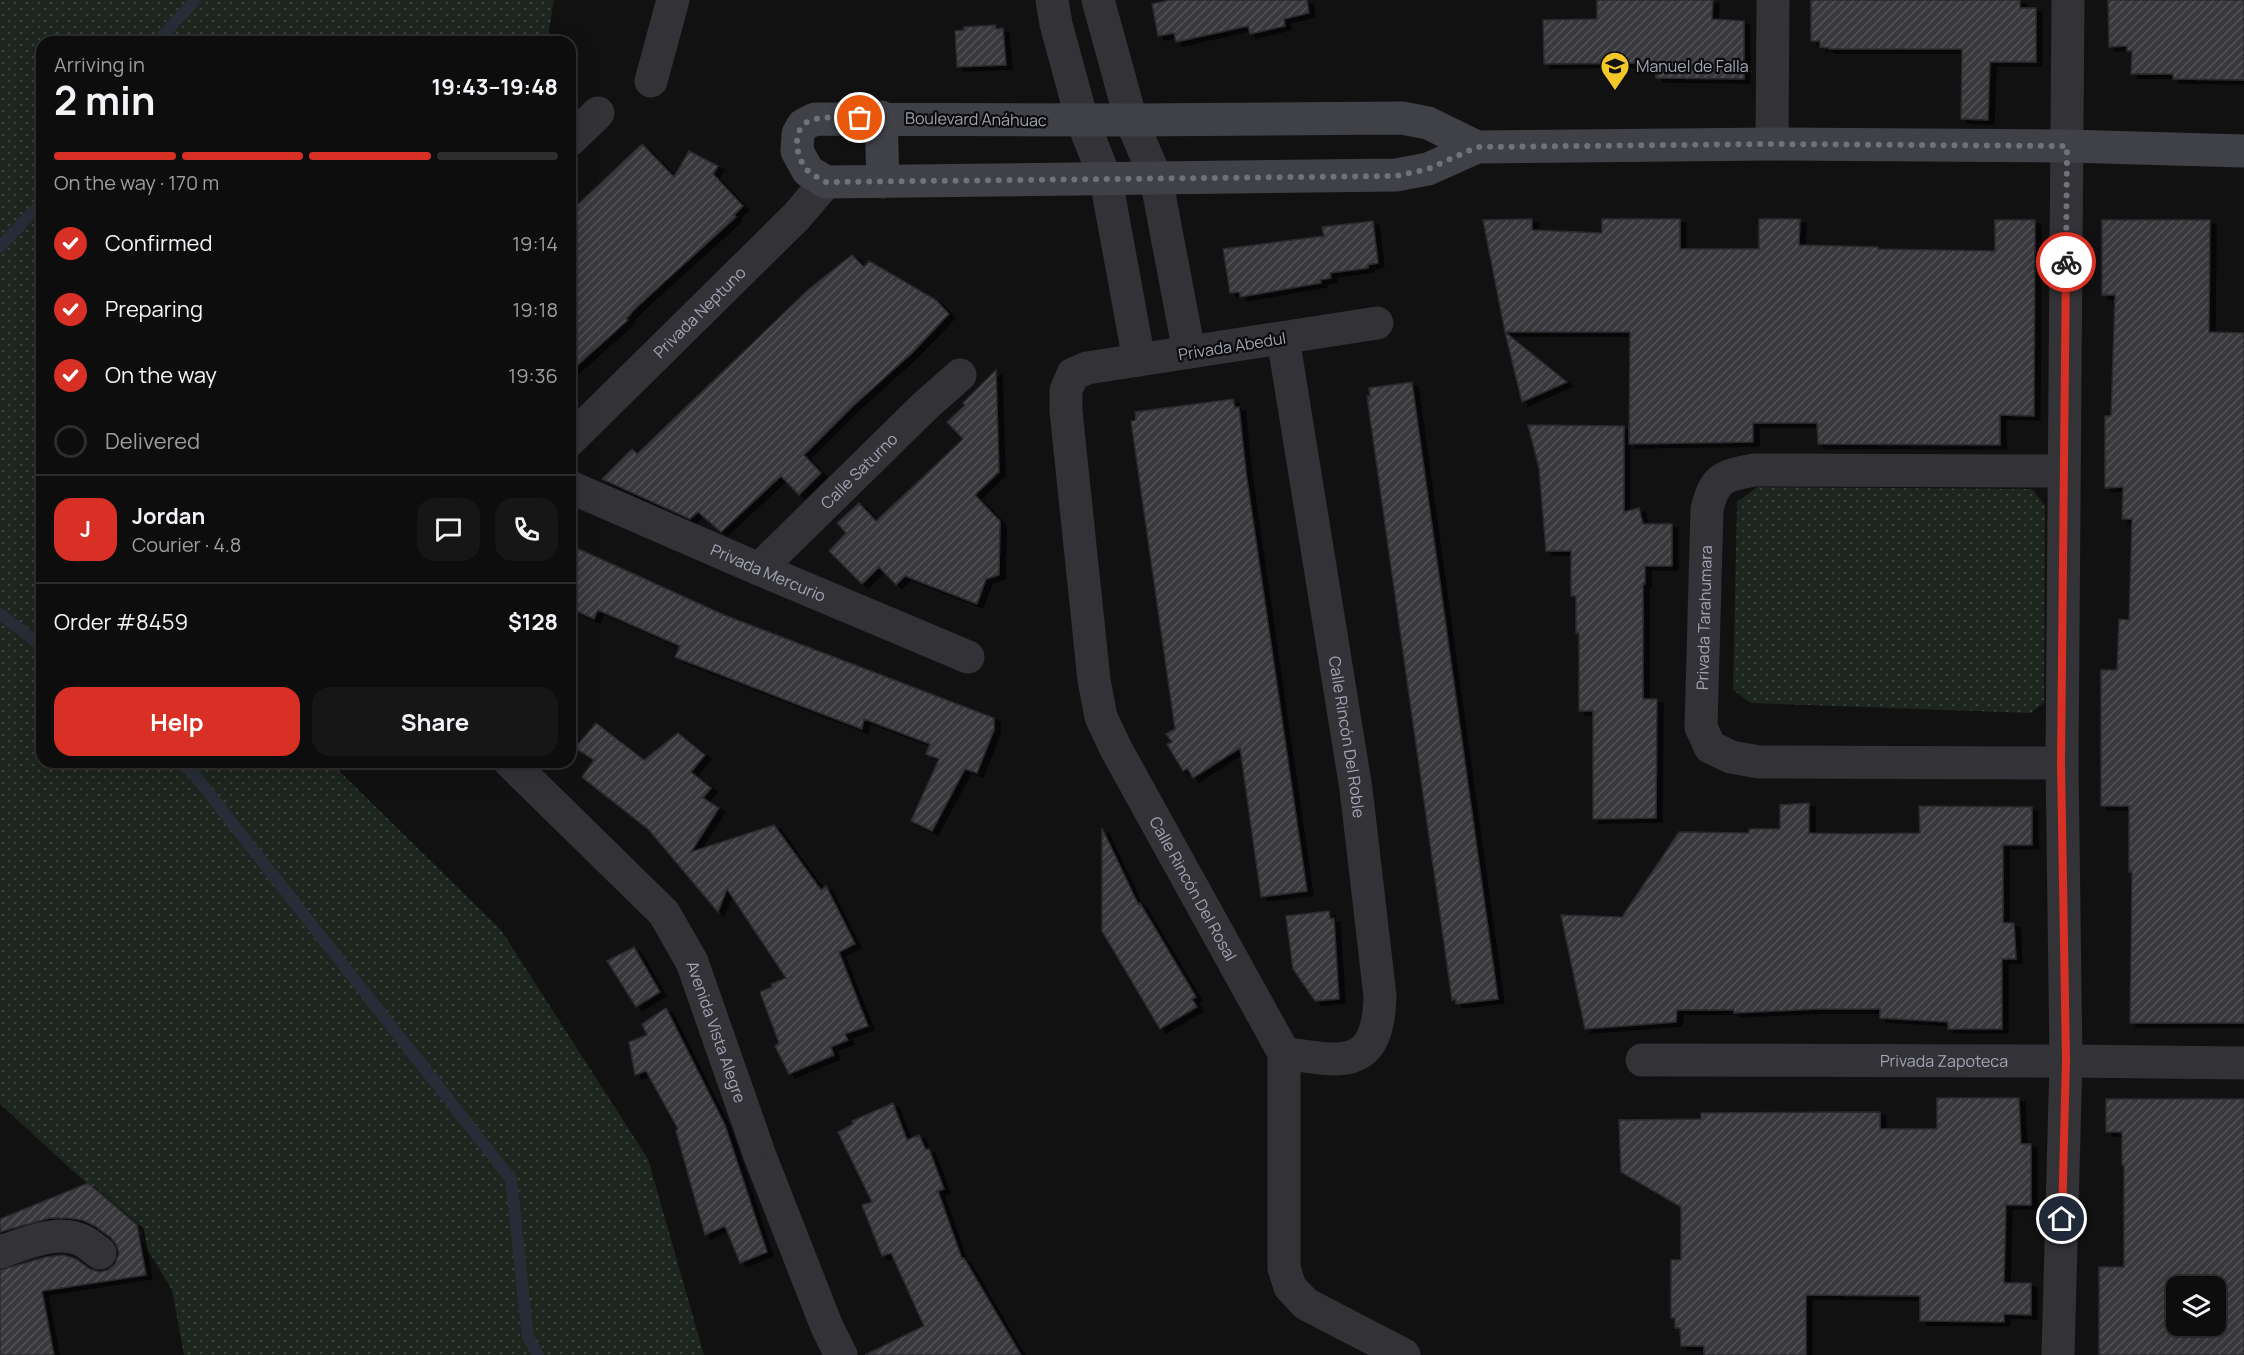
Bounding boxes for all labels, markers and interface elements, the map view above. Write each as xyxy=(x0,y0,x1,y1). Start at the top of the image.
school or university icon: Manuel de Falla xyxy=(1599,50,1631,92)
text: Arriving in xyxy=(54,51,145,78)
place label: Manuel de Falla xyxy=(1636,55,1749,77)
text: 19:43–19:48 xyxy=(432,72,558,102)
text: 2 min xyxy=(54,73,155,127)
pin xyxy=(834,92,885,143)
icon: bag xyxy=(843,101,876,134)
street label: Boulevard Anáhuac xyxy=(905,107,1047,131)
text: On the way · 170 m xyxy=(54,169,219,196)
icon: check xyxy=(54,227,87,260)
text: Confirmed xyxy=(105,228,213,258)
text: 19:14 xyxy=(512,230,558,257)
courier xyxy=(2036,232,2096,292)
icon: bike xyxy=(2050,246,2083,279)
street label: Privada Neptuno xyxy=(648,262,751,363)
icon: check xyxy=(54,293,87,326)
text: Preparing xyxy=(105,294,203,324)
text: 19:18 xyxy=(512,296,558,323)
street label: Privada Abedul xyxy=(1176,327,1288,365)
icon: check xyxy=(54,359,87,392)
text: On the way xyxy=(105,360,217,390)
text: 19:36 xyxy=(508,362,558,389)
text: Delivered xyxy=(105,426,200,456)
street label: Calle Saturno xyxy=(816,428,902,514)
button: chat xyxy=(417,498,480,561)
button: phone xyxy=(495,498,558,561)
text: Jordan xyxy=(132,501,205,531)
text: J xyxy=(80,514,91,544)
text: Courier · 4.8 xyxy=(132,531,241,558)
street label: Privada Mercurio xyxy=(707,538,829,607)
street label: Privada Tarahumara xyxy=(1691,545,1717,690)
text: Order #8459 xyxy=(54,607,188,637)
text: $128 xyxy=(508,607,558,637)
street label: Calle Rincón Del Roble xyxy=(1324,654,1370,819)
button: Help xyxy=(54,687,300,756)
button: Share xyxy=(312,687,558,756)
street label: Calle Rincón Del Rosal xyxy=(1144,812,1242,965)
street label: Avenida Vista Alegre xyxy=(681,958,751,1106)
street label: Privada Zapoteca xyxy=(1880,1050,2008,1072)
pin xyxy=(2036,1193,2087,1244)
icon: home xyxy=(2045,1202,2078,1235)
map controls xyxy=(2166,1276,2226,1336)
button: layers xyxy=(2166,1276,2226,1336)

